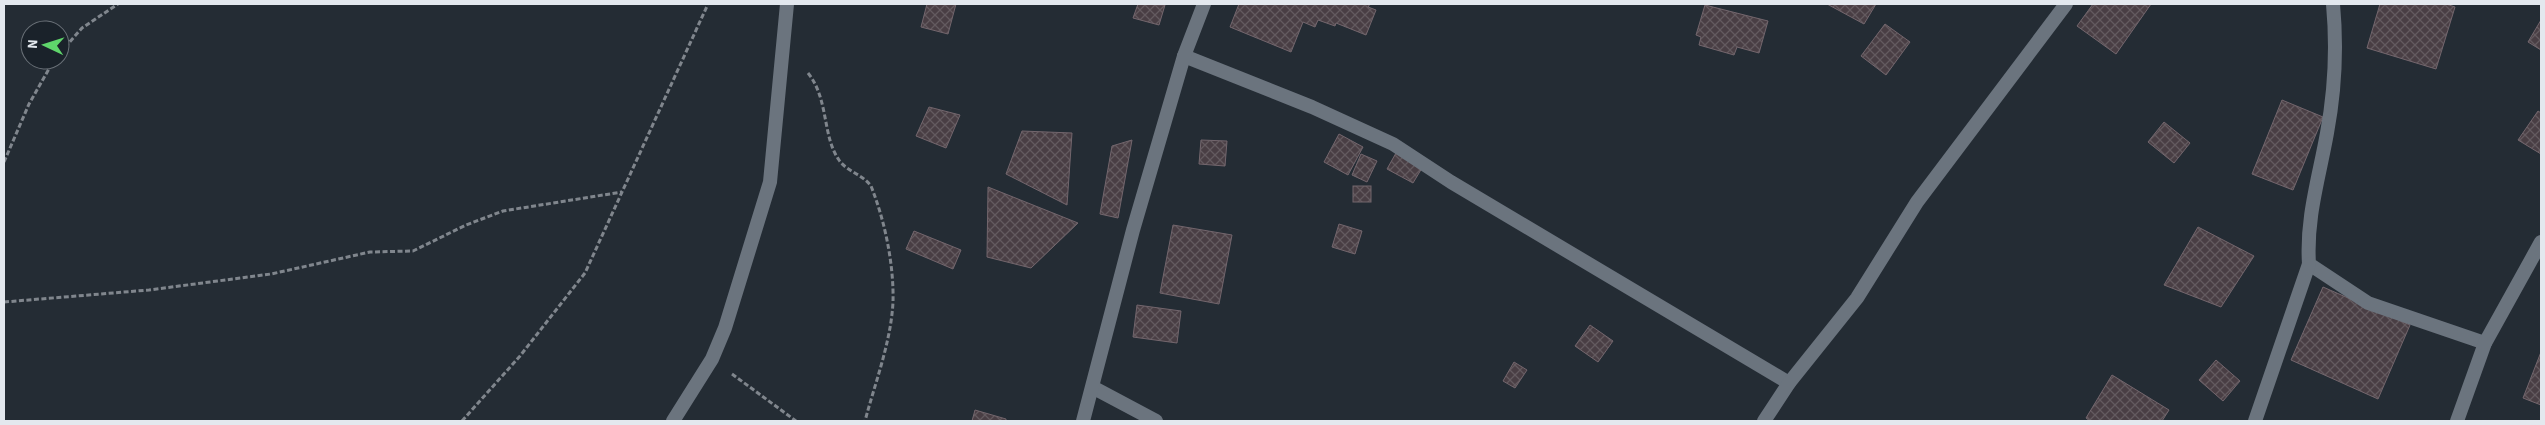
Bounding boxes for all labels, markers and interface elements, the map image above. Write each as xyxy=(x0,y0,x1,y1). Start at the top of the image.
north arrow xyxy=(20,20,70,70)
text: N xyxy=(23,39,43,50)

